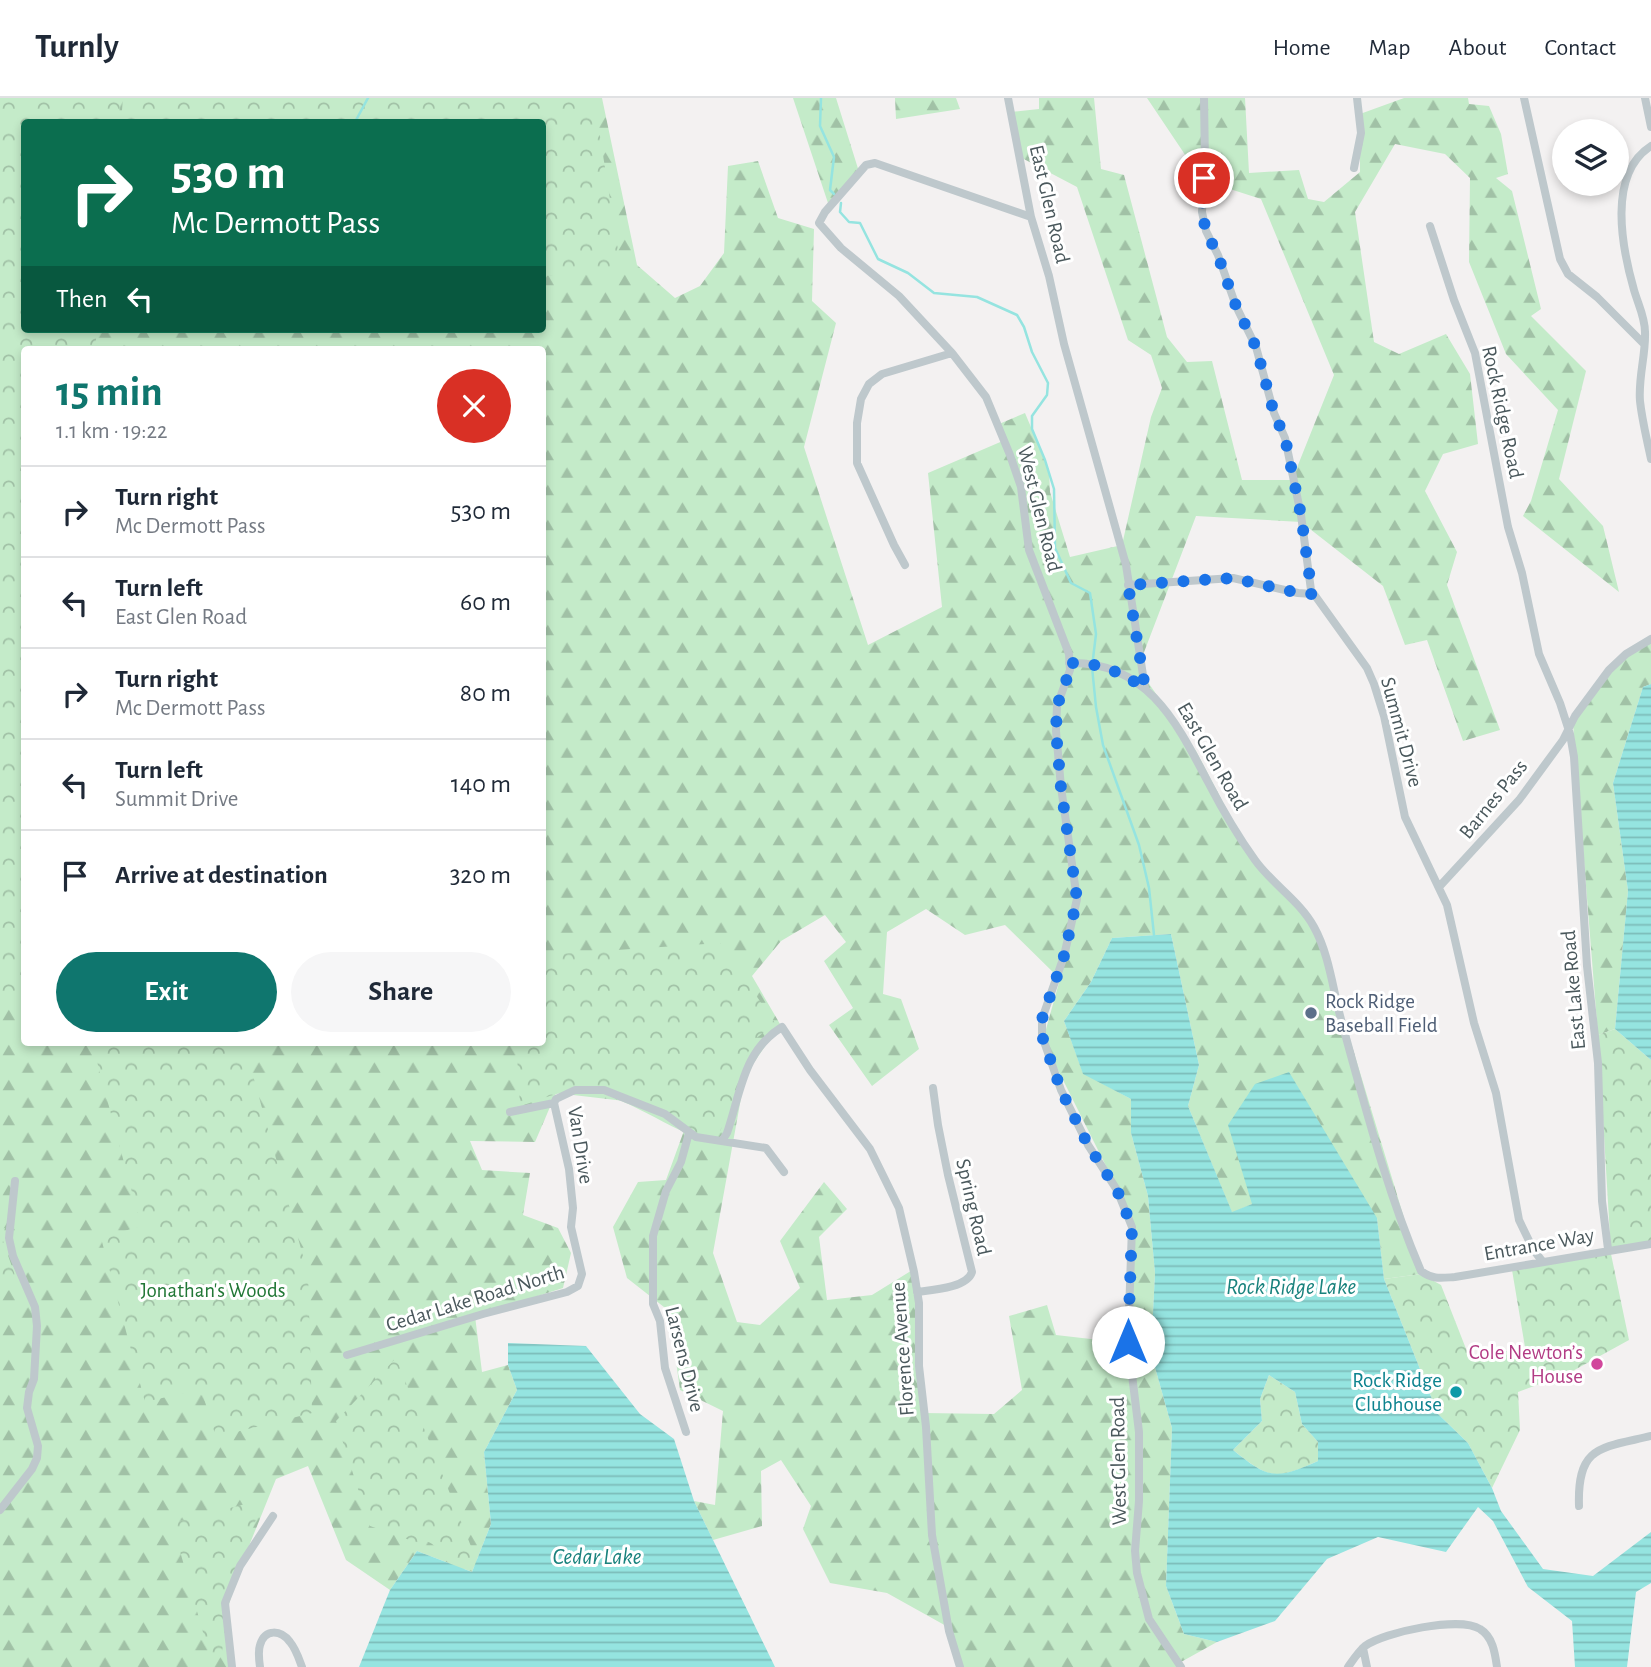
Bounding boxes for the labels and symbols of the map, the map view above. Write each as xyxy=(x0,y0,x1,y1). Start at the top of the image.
street label: East Glen Road xyxy=(1026,143,1073,265)
pin xyxy=(1174,148,1234,208)
street label: Rock Ridge Road xyxy=(1478,344,1527,480)
street label: West Glen Road xyxy=(1014,444,1065,574)
street label: Summit Drive xyxy=(1377,675,1426,789)
street label: East Glen Road xyxy=(1173,699,1252,814)
street label: Barnes Pass xyxy=(1455,756,1531,843)
street label: East Lake Road xyxy=(1558,929,1589,1051)
place label: Rock Ridge Baseball Field xyxy=(1325,991,1438,1036)
marker: Rock Ridge Baseball Field xyxy=(1303,1005,1319,1021)
street label: Van Drive xyxy=(564,1105,597,1185)
street label: Spring Road xyxy=(952,1157,995,1258)
street label: Entrance Way xyxy=(1482,1224,1596,1265)
street label: Cedar Lake Road North xyxy=(383,1261,567,1336)
water label: Rock Ridge Lake xyxy=(1226,1276,1356,1299)
park label: Jonathan's Woods xyxy=(140,1280,286,1301)
street label: Florence Avenue xyxy=(887,1281,918,1417)
street label: Larsens Drive xyxy=(661,1304,708,1414)
position arrow xyxy=(1091,1305,1165,1379)
place label: Cole Newton’s House xyxy=(1469,1342,1583,1387)
marker: Cole Newton’s House xyxy=(1589,1356,1605,1372)
place label: Rock Ridge Clubhouse xyxy=(1352,1370,1442,1415)
marker: Rock Ridge Clubhouse xyxy=(1448,1384,1464,1400)
street label: West Glen Road xyxy=(1107,1396,1130,1526)
water label: Cedar Lake xyxy=(553,1546,642,1569)

